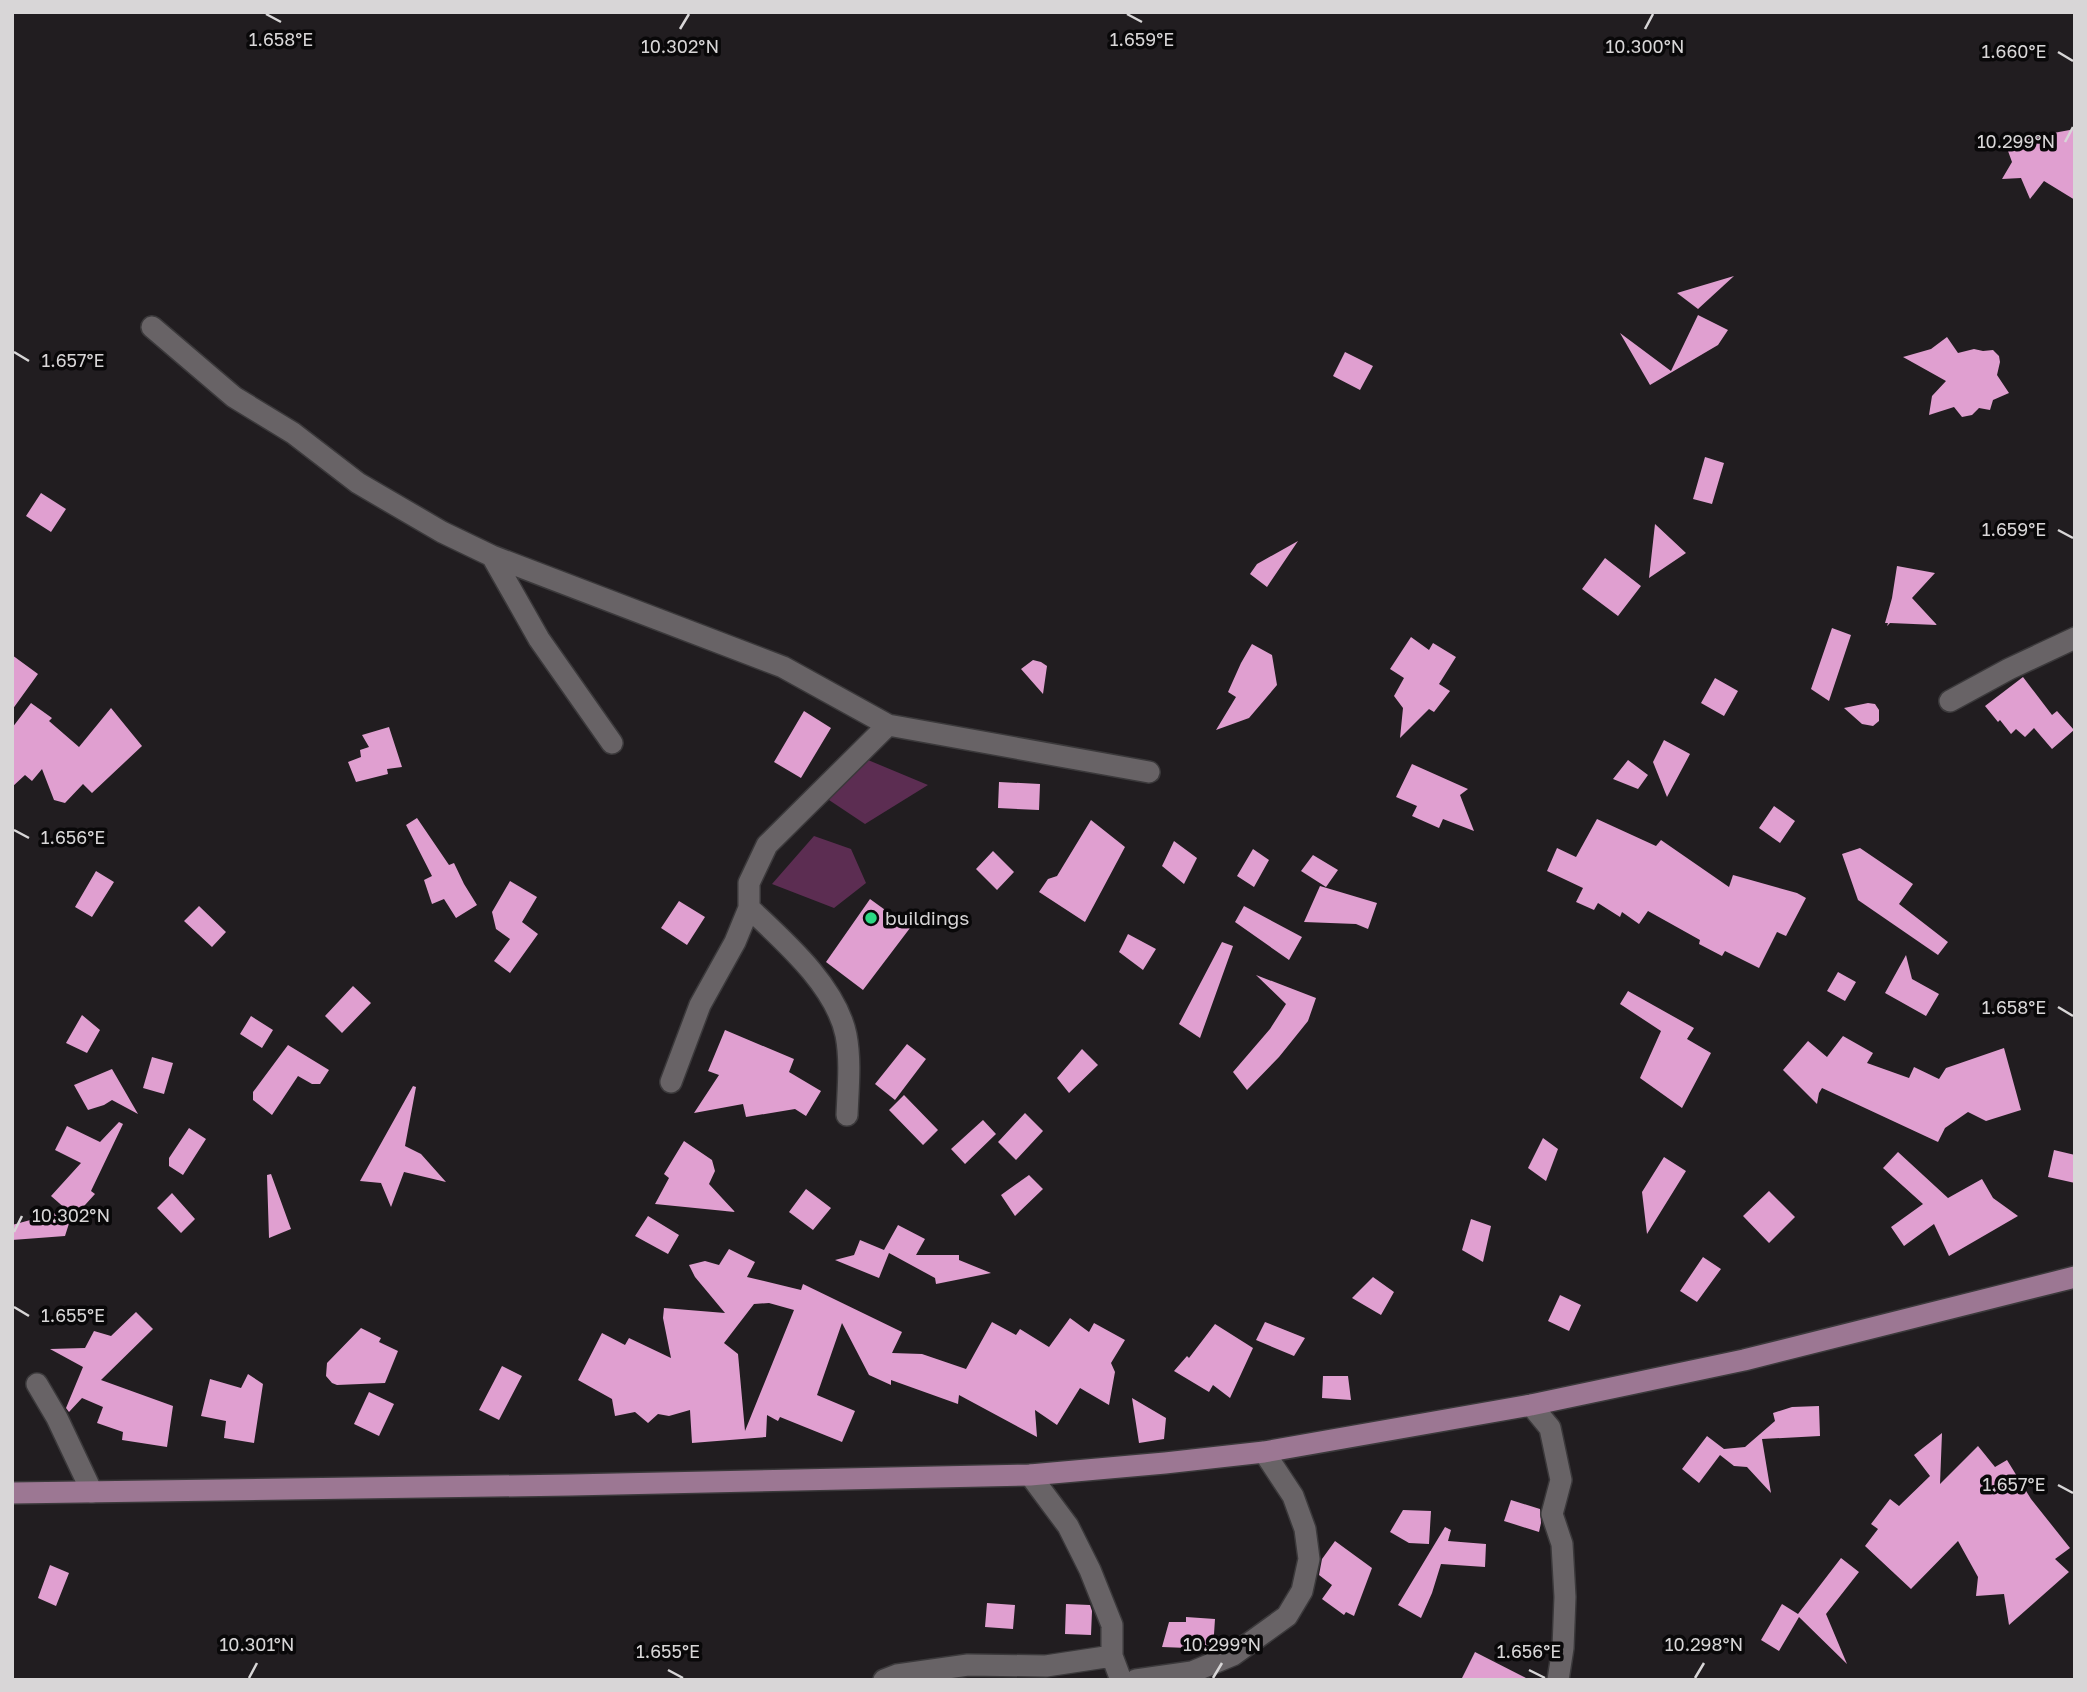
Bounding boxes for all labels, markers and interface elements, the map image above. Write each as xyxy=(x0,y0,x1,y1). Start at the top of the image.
text: 1.658°E xyxy=(249,28,313,50)
text: 1.659°E xyxy=(1110,28,1174,50)
text: 10.302°N xyxy=(641,35,719,57)
text: 10.300°N xyxy=(1606,35,1684,57)
text: 1.660°E xyxy=(1981,40,2047,62)
text: 10.299°N xyxy=(1977,130,2055,152)
text: 1.657°E xyxy=(42,349,105,371)
text: 1.659°E xyxy=(1982,518,2046,540)
text: 1.656°E xyxy=(41,826,105,848)
place label: buildings xyxy=(885,906,969,929)
marker: buildings xyxy=(863,910,879,926)
text: 1.658°E xyxy=(1982,996,2046,1018)
text: 10.302°N xyxy=(32,1204,110,1226)
text: 1.655°E xyxy=(41,1304,105,1326)
text: 1.657°E xyxy=(1983,1473,2046,1495)
text: 10.301°N xyxy=(220,1633,294,1655)
text: 10.299°N xyxy=(1183,1633,1261,1655)
text: 10.298°N xyxy=(1665,1633,1743,1655)
text: 1.655°E xyxy=(636,1640,700,1662)
text: 1.656°E xyxy=(1497,1640,1561,1662)

